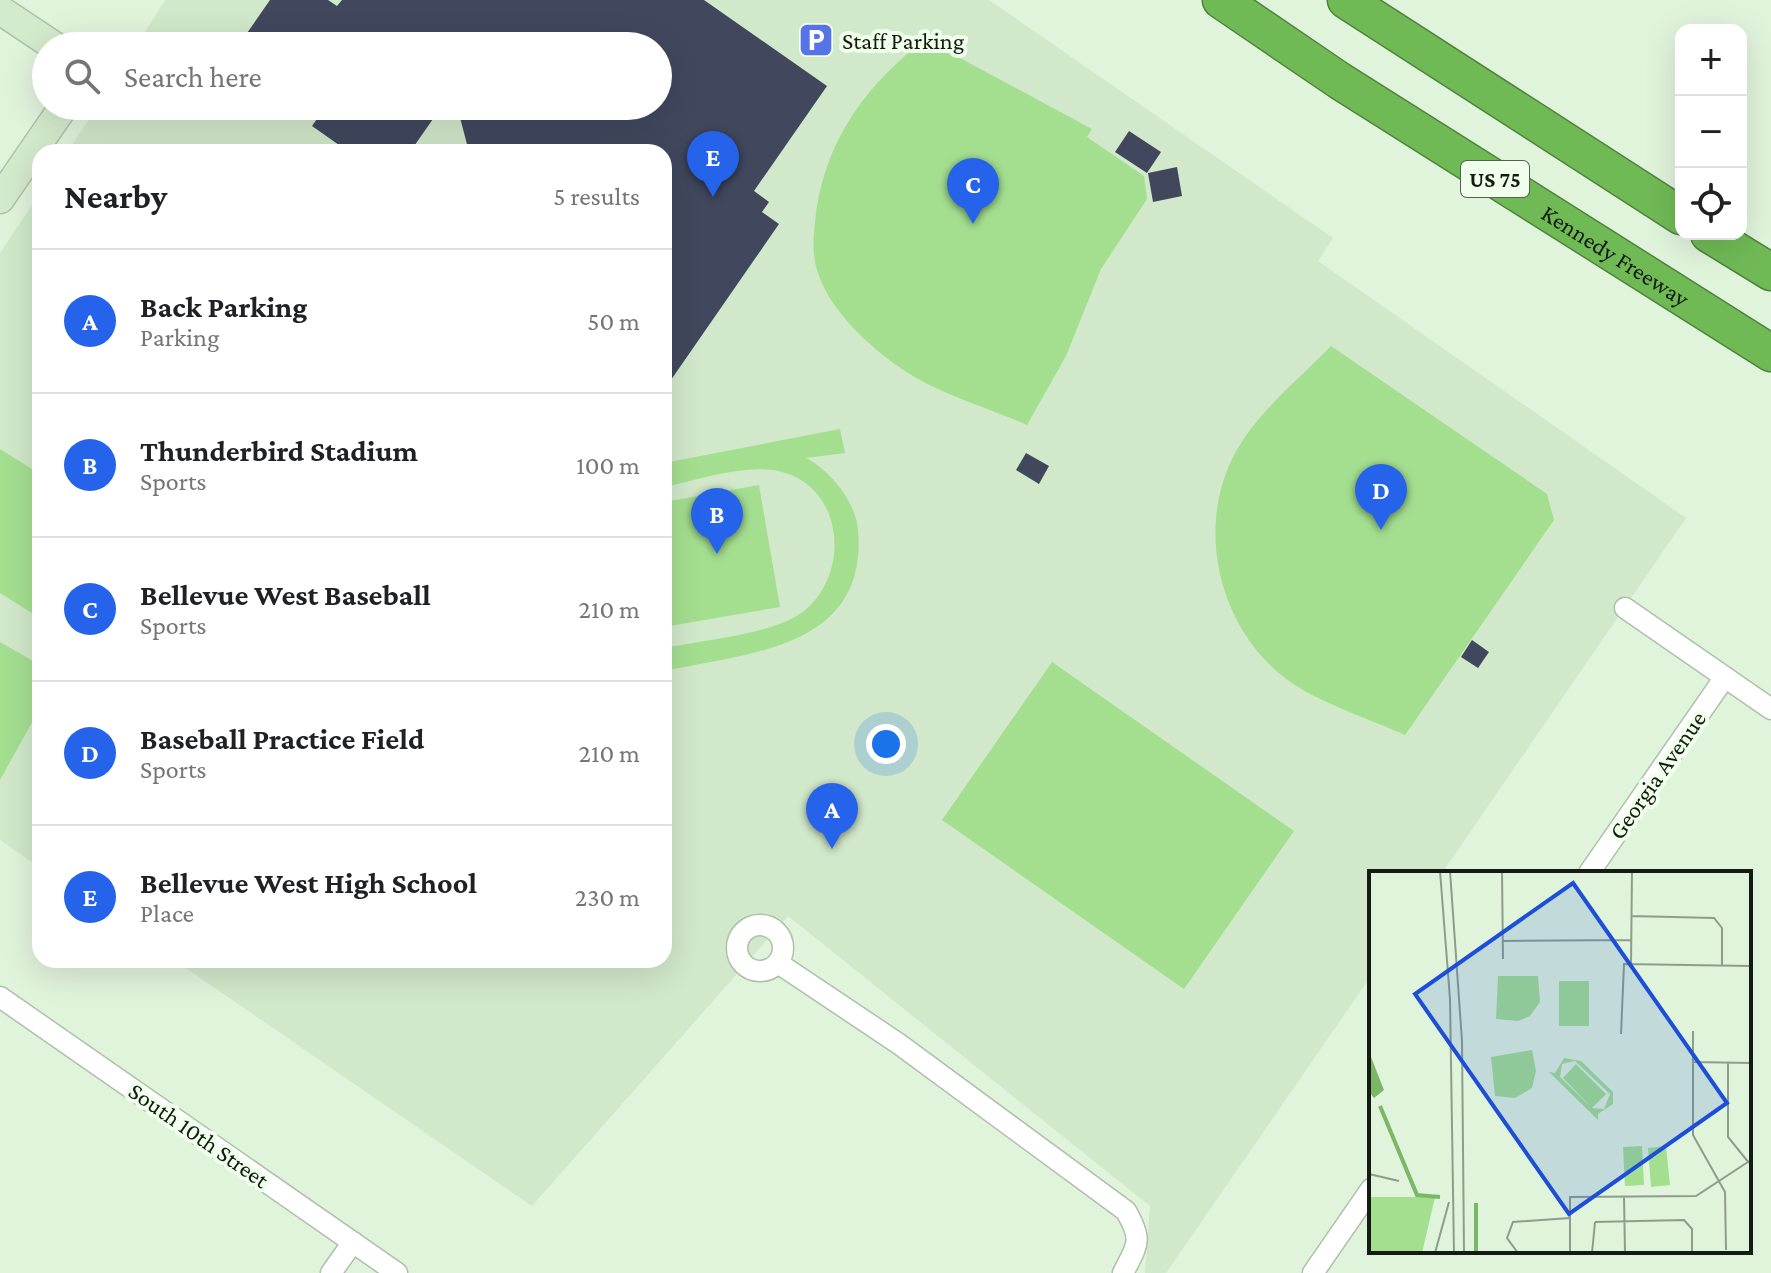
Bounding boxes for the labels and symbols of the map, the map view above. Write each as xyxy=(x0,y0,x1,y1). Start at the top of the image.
parking icon: Staff Parking xyxy=(797,21,835,59)
place label: Staff Parking xyxy=(842,27,965,54)
pin: E xyxy=(687,131,739,197)
pin: C xyxy=(947,158,999,224)
road number: US 75 xyxy=(1461,161,1529,197)
street label: Kennedy Freeway xyxy=(1537,199,1695,312)
pin: D xyxy=(1355,464,1407,530)
pin: B xyxy=(691,488,743,554)
street label: Georgia Avenue xyxy=(1603,706,1711,844)
your location xyxy=(866,724,906,764)
pin: A xyxy=(806,783,858,849)
inset map xyxy=(1369,871,1751,1253)
street label: South 10th Street xyxy=(124,1077,275,1194)

